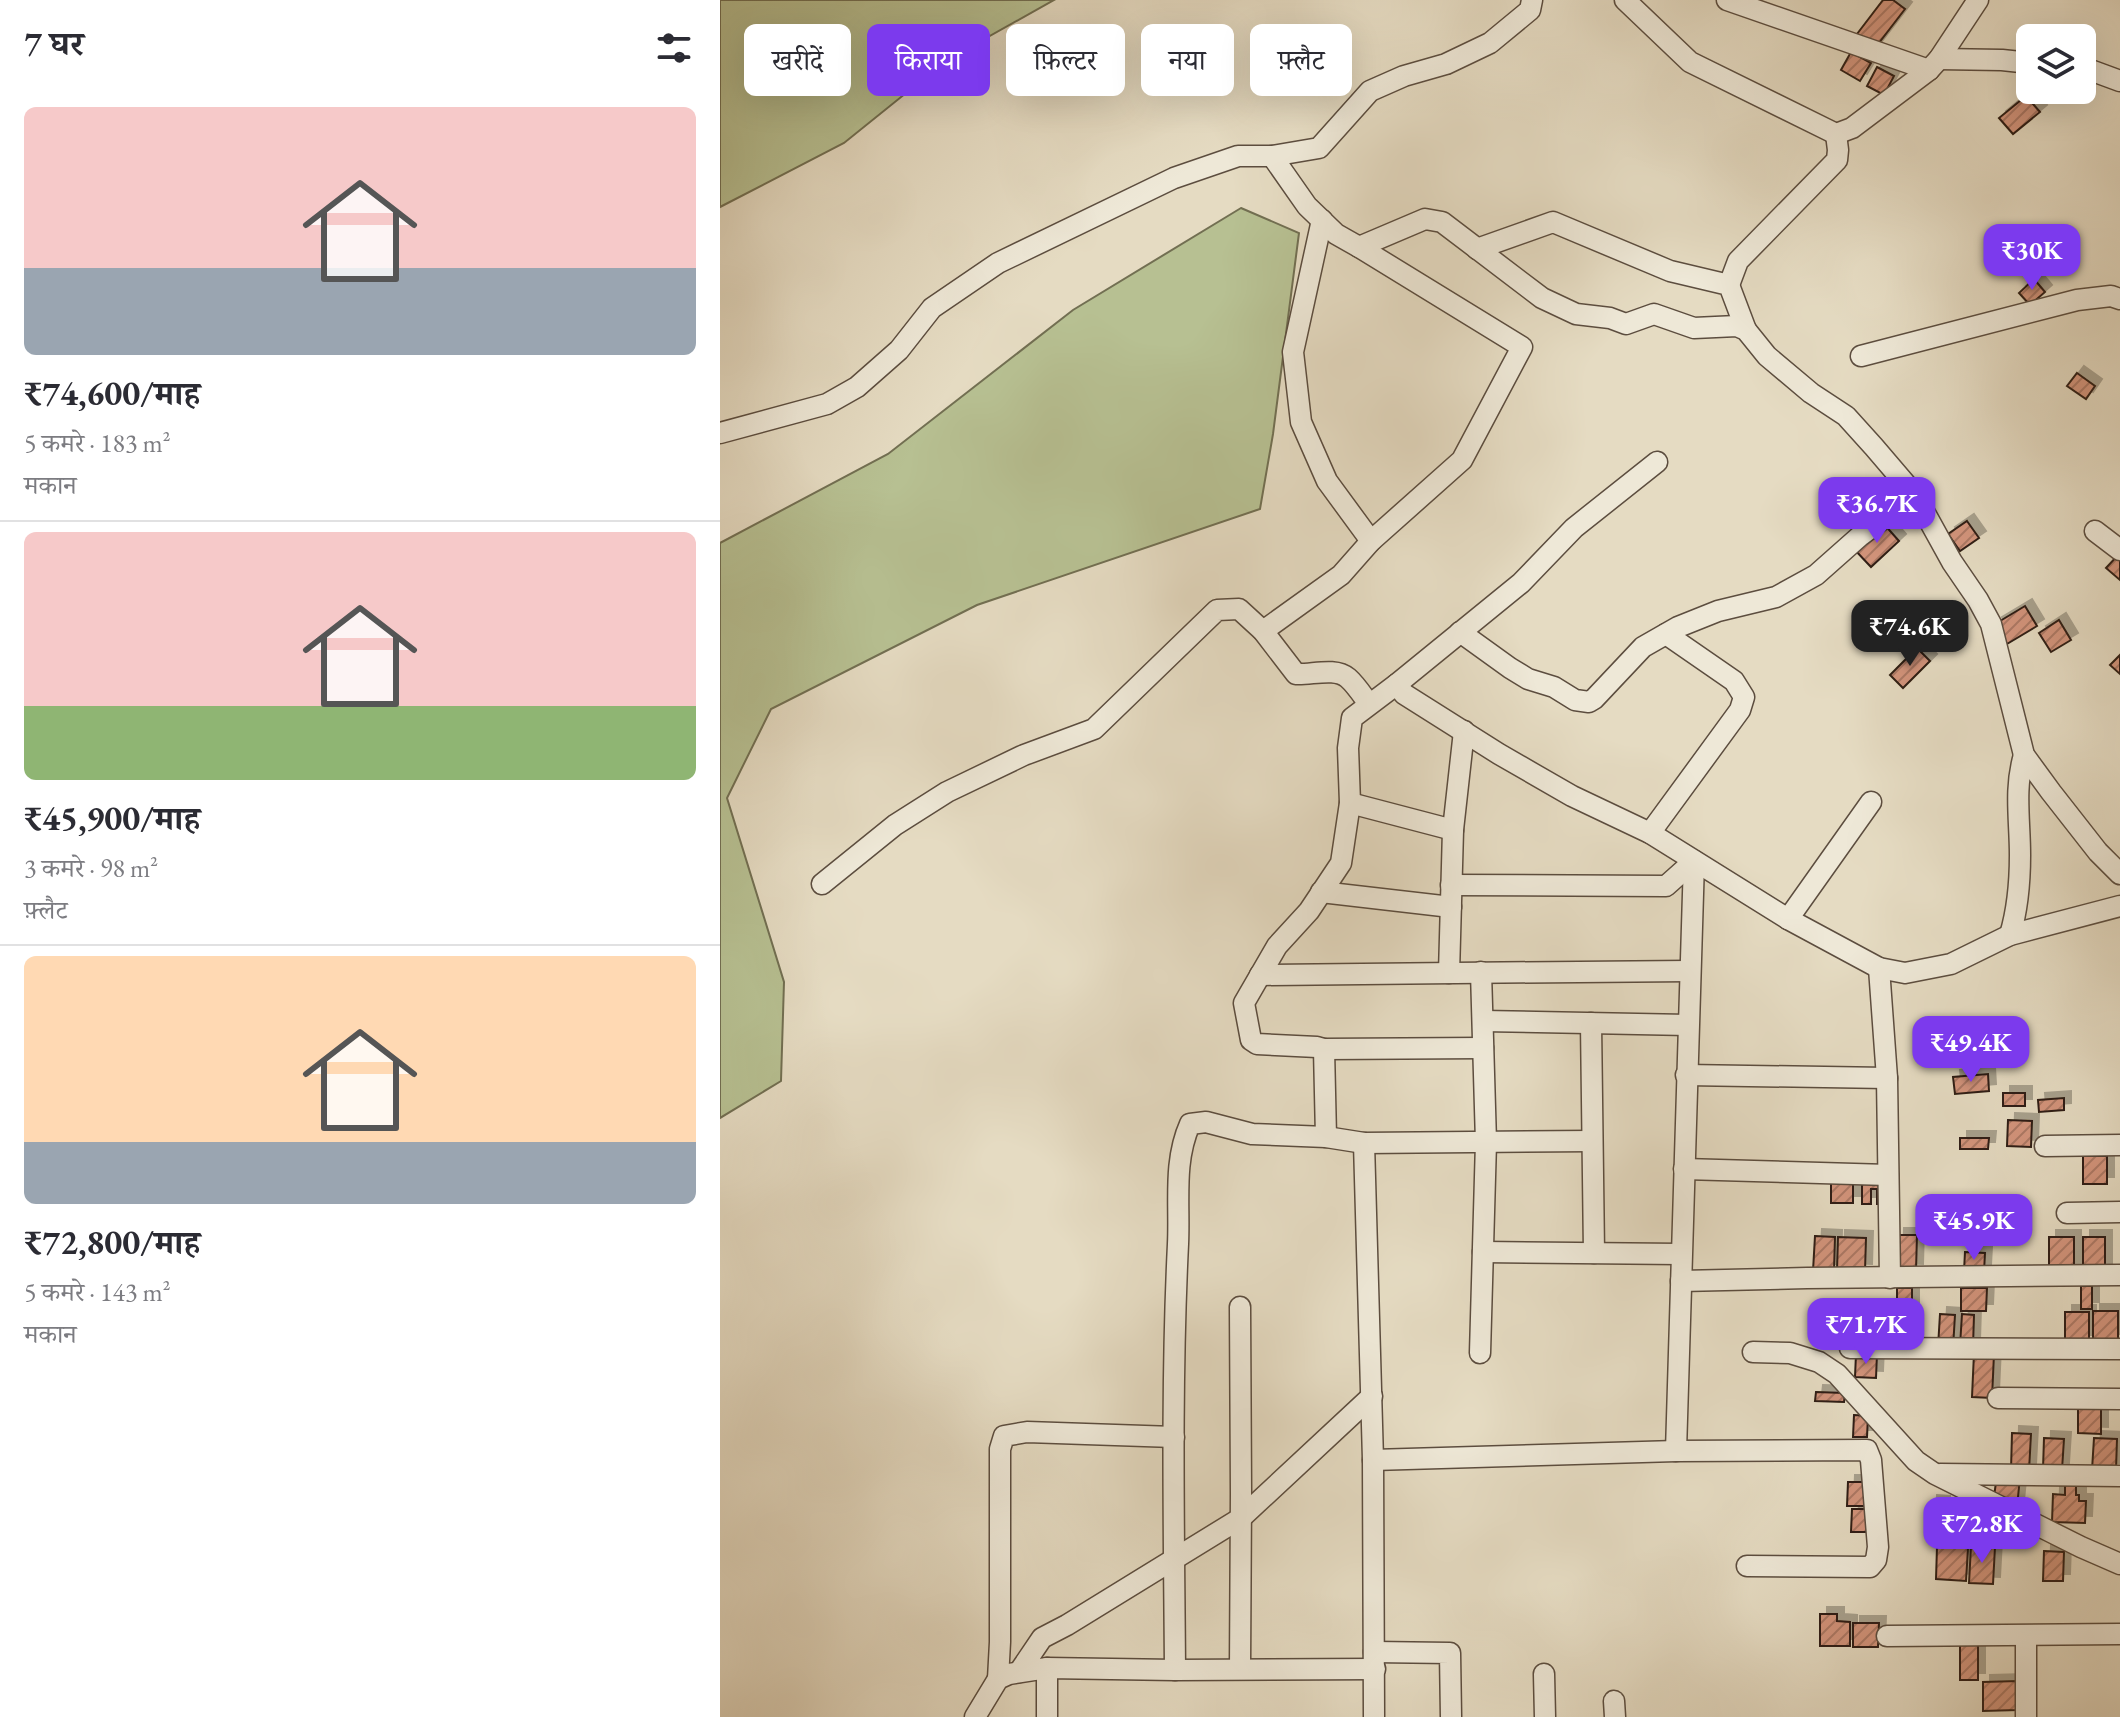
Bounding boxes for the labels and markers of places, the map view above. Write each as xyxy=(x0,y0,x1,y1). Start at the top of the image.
pin: ₹30K xyxy=(1985,224,2079,292)
pin: ₹36.7K xyxy=(1812,477,1942,545)
pin: ₹74.6K xyxy=(1845,600,1975,668)
pin: ₹49.4K xyxy=(1906,1016,2036,1084)
pin: ₹45.9K xyxy=(1909,1194,2039,1262)
pin: ₹71.7K xyxy=(1801,1298,1931,1366)
pin: ₹72.8K xyxy=(1917,1497,2047,1565)

